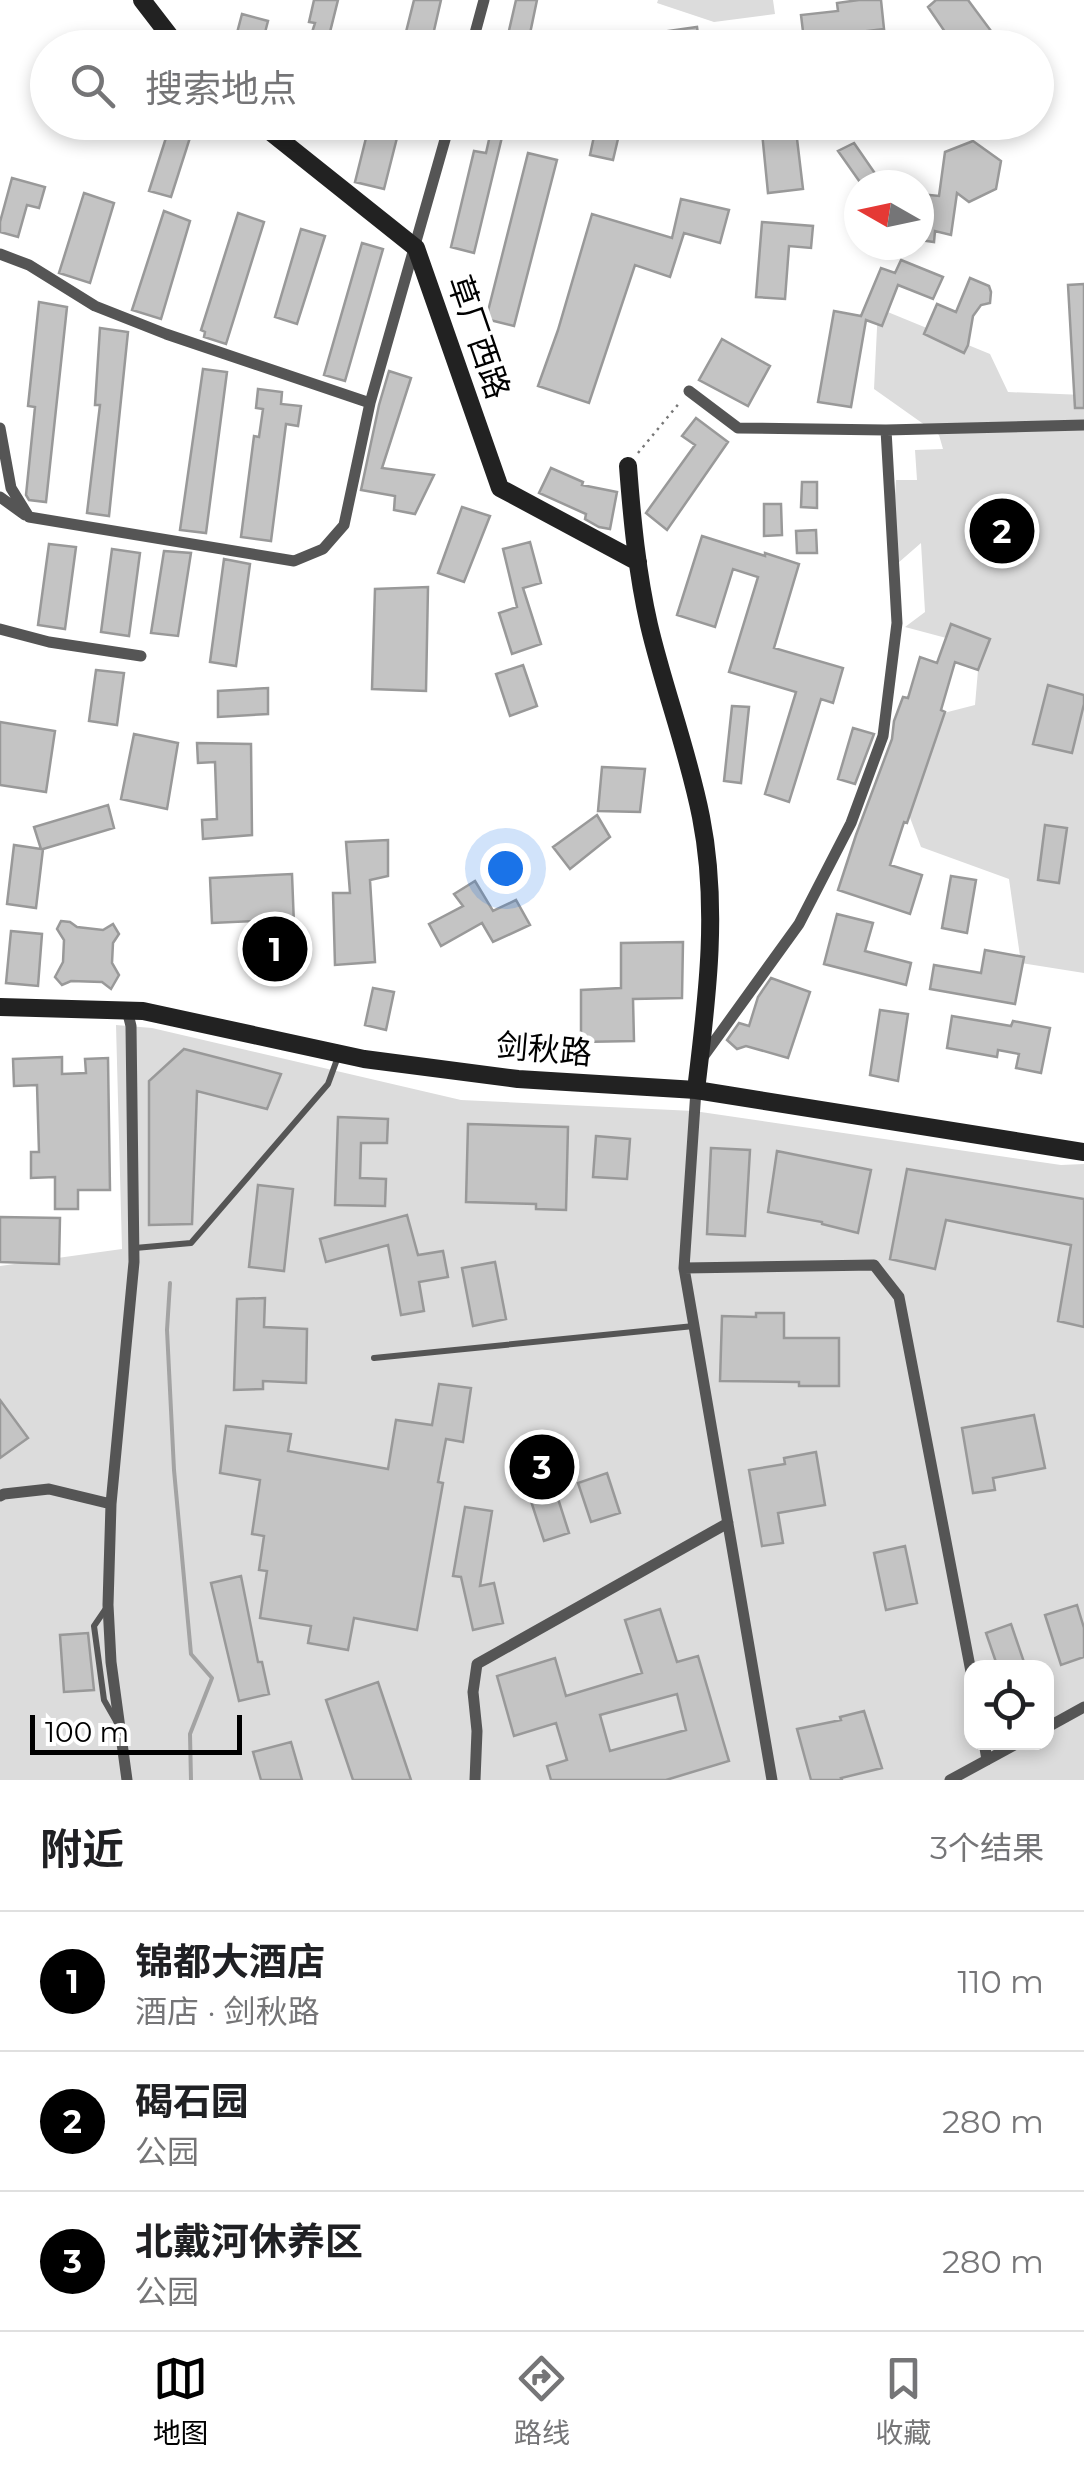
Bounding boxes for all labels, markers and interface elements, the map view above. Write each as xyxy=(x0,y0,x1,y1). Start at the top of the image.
search box xyxy=(30,30,1054,140)
icon: search xyxy=(65,58,120,113)
text: 搜索地点 xyxy=(145,65,297,112)
north arrow xyxy=(844,170,934,260)
street label: 草厂西路 xyxy=(440,270,518,404)
pin: 2 xyxy=(970,494,1034,568)
your location xyxy=(480,843,531,894)
pin: 1 xyxy=(242,912,308,986)
street label: 剑秋路 xyxy=(494,1025,594,1073)
pin: 3 xyxy=(510,1430,574,1504)
map controls xyxy=(964,1660,1054,1750)
button: locate xyxy=(964,1660,1054,1750)
scale bar xyxy=(30,1710,242,1754)
text: 100 m xyxy=(45,1715,129,1749)
text: 附近 xyxy=(40,1823,124,1875)
text: 3个结果 xyxy=(930,1828,1044,1867)
text: 锦都大酒店 xyxy=(135,1938,325,1985)
text: 1 xyxy=(66,1962,79,2001)
text: 110 m xyxy=(957,1962,1044,2001)
text: 酒店 · 剑秋路 xyxy=(135,1992,320,2031)
text: 碣石园 xyxy=(135,2078,249,2125)
text: 2 xyxy=(63,2102,82,2141)
text: 280 m xyxy=(942,2102,1044,2141)
text: 公园 xyxy=(135,2132,199,2171)
text: 北戴河休养区 xyxy=(135,2218,363,2265)
text: 3 xyxy=(63,2242,82,2281)
text: 280 m xyxy=(942,2242,1044,2281)
text: 公园 xyxy=(135,2272,199,2311)
tab: 地图 xyxy=(153,2351,209,2451)
tab: 路线 xyxy=(514,2351,570,2451)
tab: 收藏 xyxy=(875,2351,931,2451)

